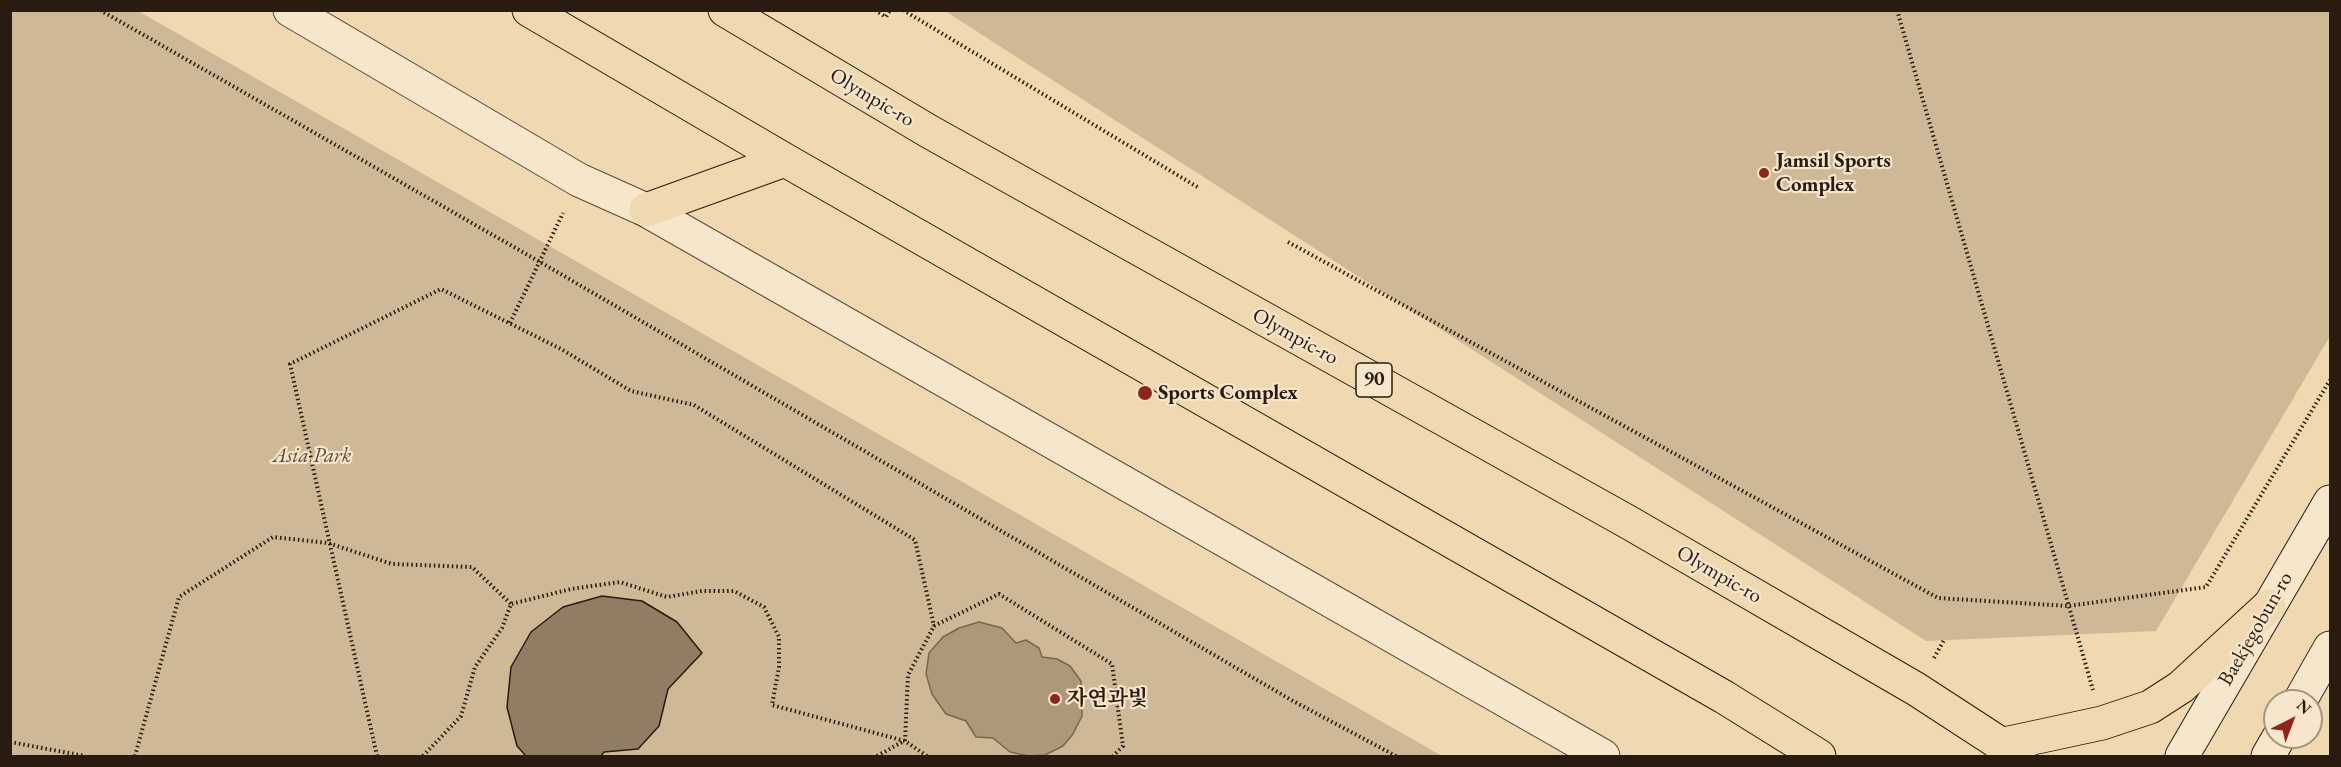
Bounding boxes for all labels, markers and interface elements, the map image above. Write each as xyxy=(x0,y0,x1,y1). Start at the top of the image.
street label: Olympic-ro xyxy=(825,63,919,133)
place label: Jamsil Sports Complex xyxy=(1776,148,1891,198)
marker: Jamsil Sports Complex xyxy=(1757,166,1771,180)
street label: Olympic-ro xyxy=(1248,303,1342,371)
road number: 90 xyxy=(1356,363,1392,397)
place label: Sports Complex xyxy=(1158,380,1298,406)
marker: Sports Complex xyxy=(1136,384,1154,402)
park label: Asia Park xyxy=(273,443,351,469)
street label: Olympic-ro xyxy=(1672,540,1766,610)
street label: Baekjegobun-ro xyxy=(2213,568,2299,690)
place label: 자연과빛 xyxy=(1067,686,1148,712)
north arrow xyxy=(2263,689,2323,749)
marker: 자연과빛 xyxy=(1048,692,1062,706)
text: N xyxy=(2292,695,2316,719)

